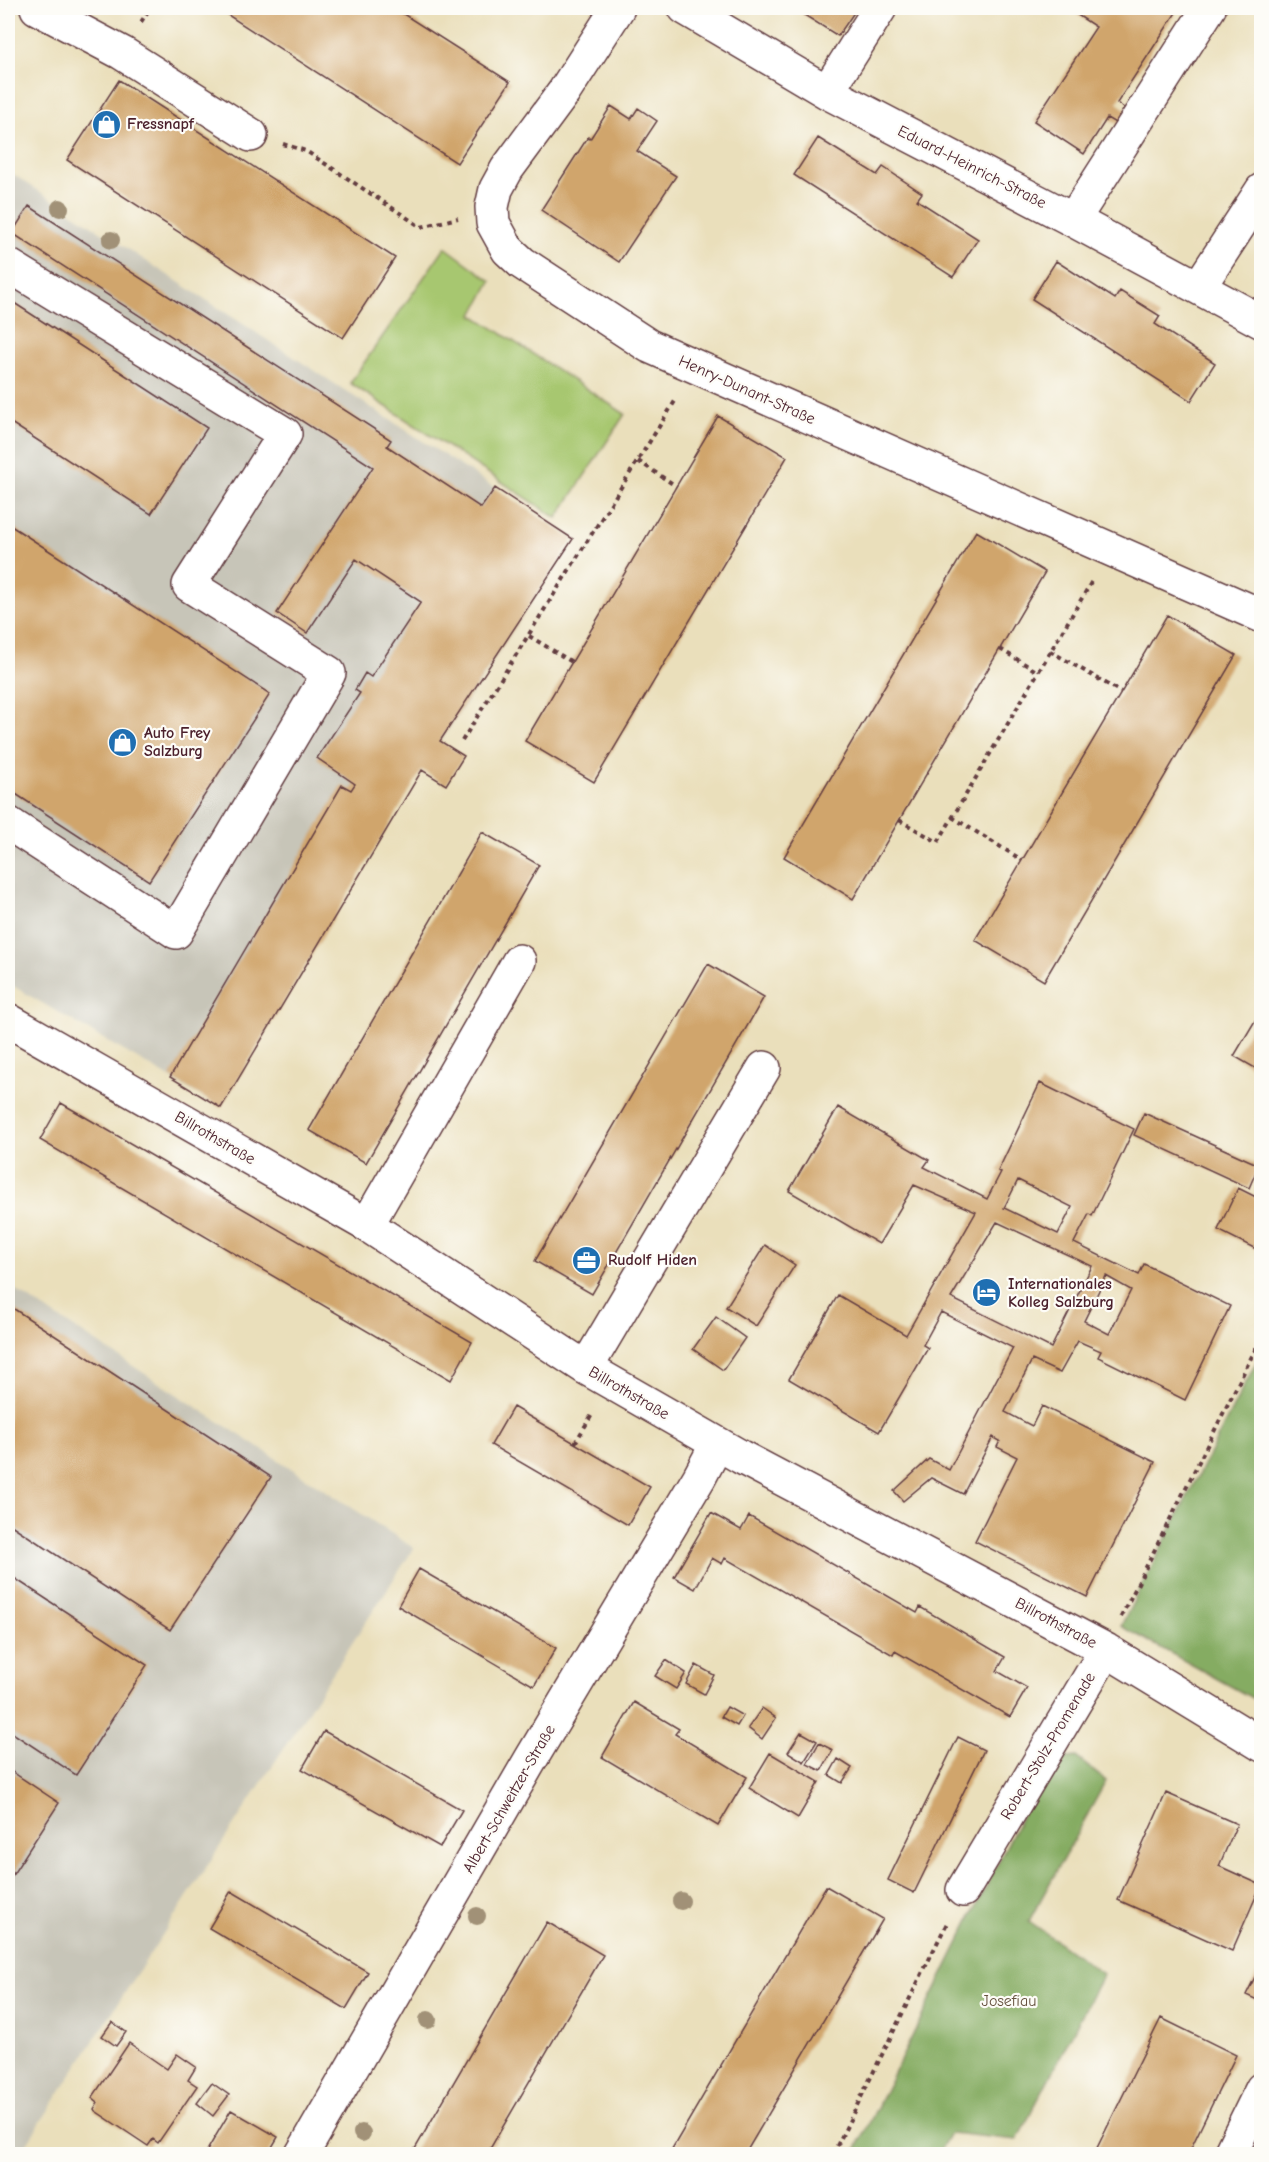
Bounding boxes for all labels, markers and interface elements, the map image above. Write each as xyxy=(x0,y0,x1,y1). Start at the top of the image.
shop icon: Fressnapf xyxy=(90,108,122,140)
place label: Fressnapf xyxy=(127,115,195,133)
street label: Eduard-Heinrich-Straße xyxy=(895,122,1049,212)
street label: Henry-Dunant-Straße xyxy=(676,352,818,428)
place label: Auto Frey Salzburg xyxy=(144,724,211,760)
shop icon: Auto Frey Salzburg xyxy=(107,726,139,758)
street label: Billrothstraße xyxy=(171,1108,259,1168)
office icon: Rudolf Hiden xyxy=(571,1244,603,1276)
place label: Rudolf Hiden xyxy=(608,1251,697,1269)
place label: Internationales Kolleg Salzburg xyxy=(1008,1275,1114,1311)
hotel icon: Internationales Kolleg Salzburg xyxy=(971,1277,1003,1309)
street label: Billrothstraße xyxy=(585,1363,673,1423)
street label: Billrothstraße xyxy=(1012,1594,1100,1652)
street label: Robert-Stolz-Promenade xyxy=(997,1669,1099,1823)
street label: Albert-Schweitzer-Straße xyxy=(459,1722,559,1876)
park label: Josefiau xyxy=(982,1992,1036,2010)

